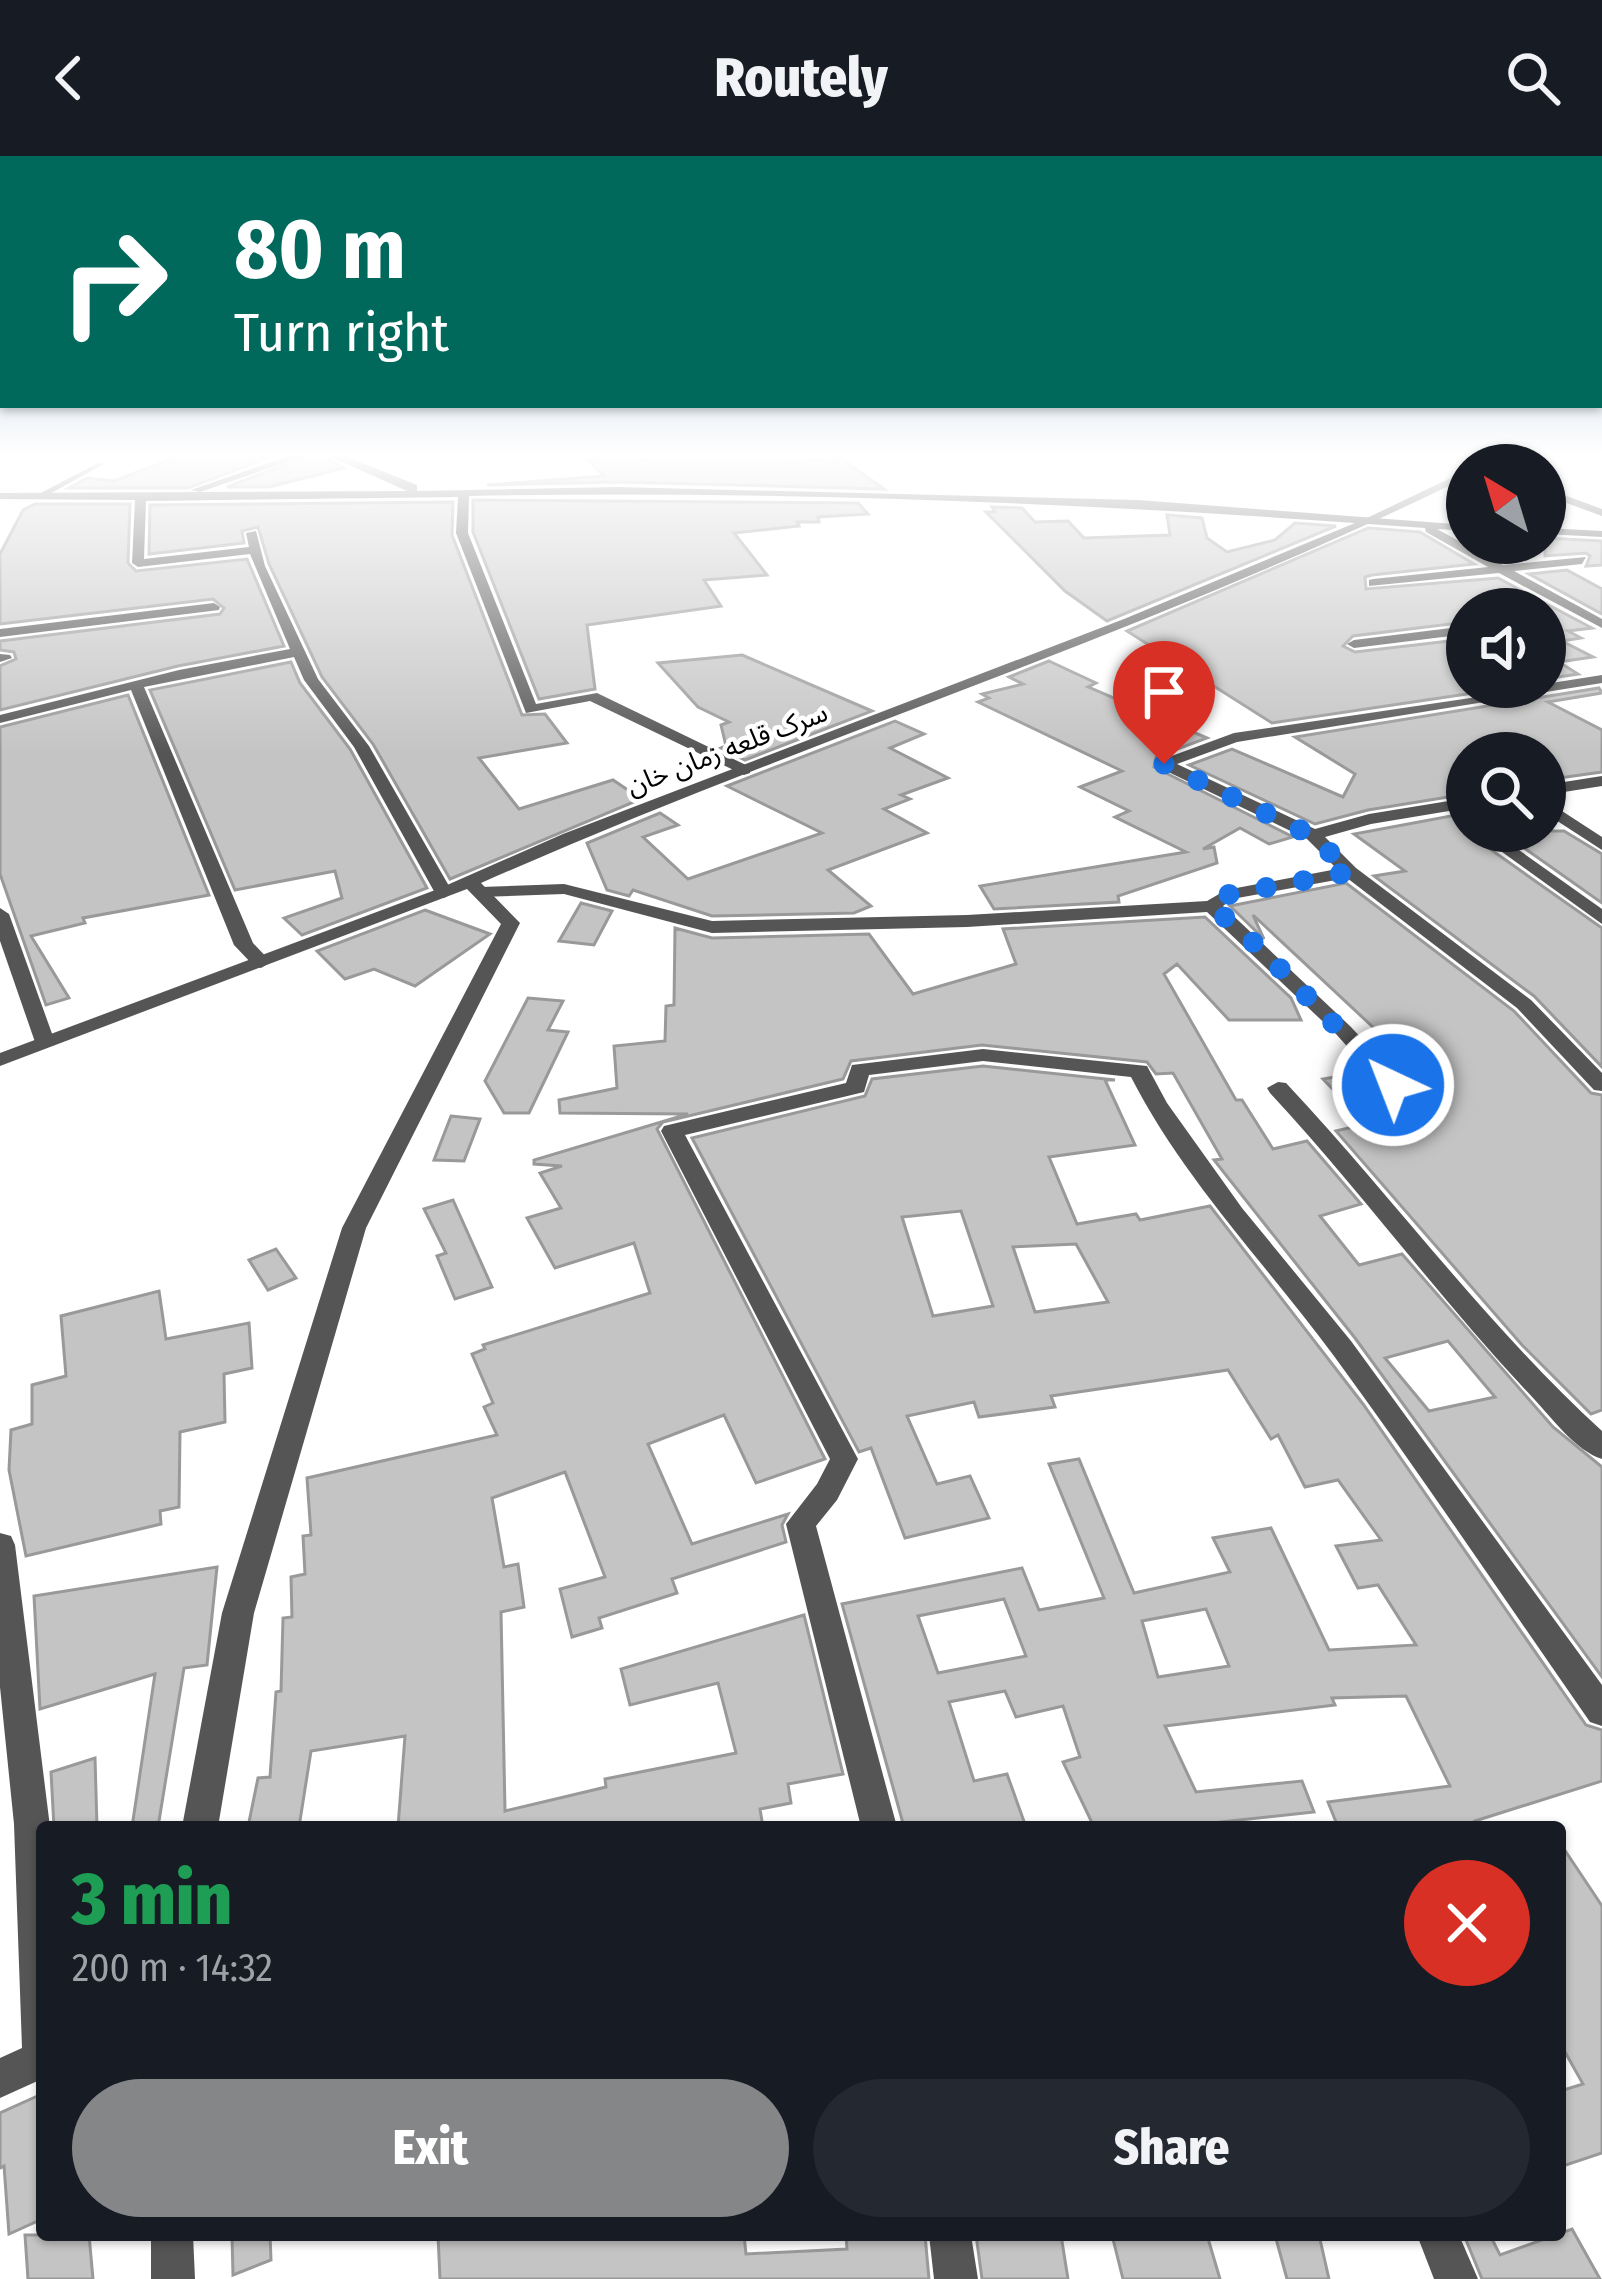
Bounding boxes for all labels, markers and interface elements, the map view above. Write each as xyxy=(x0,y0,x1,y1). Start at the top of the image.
icon: back xyxy=(36,45,102,111)
icon: search xyxy=(1500,45,1566,111)
text: Routely xyxy=(714,46,888,110)
text: 80 m xyxy=(234,199,406,300)
icon: right xyxy=(36,204,192,360)
text: Turn right xyxy=(234,301,449,365)
north arrow xyxy=(1446,444,1566,564)
map controls xyxy=(1446,444,1566,852)
button: sound xyxy=(1446,588,1566,708)
pin xyxy=(1113,641,1215,764)
icon: arrive xyxy=(1131,659,1197,725)
street label: سرک قلعه زمان خان xyxy=(622,696,832,802)
button: search xyxy=(1446,732,1566,852)
position arrow xyxy=(1330,1022,1456,1148)
text: 3 min xyxy=(72,1857,232,1943)
button: close xyxy=(1404,1860,1530,1986)
text: 200 m · 14:32 xyxy=(72,1945,273,1991)
button: Exit xyxy=(72,2079,789,2217)
button: Share xyxy=(813,2079,1530,2217)

